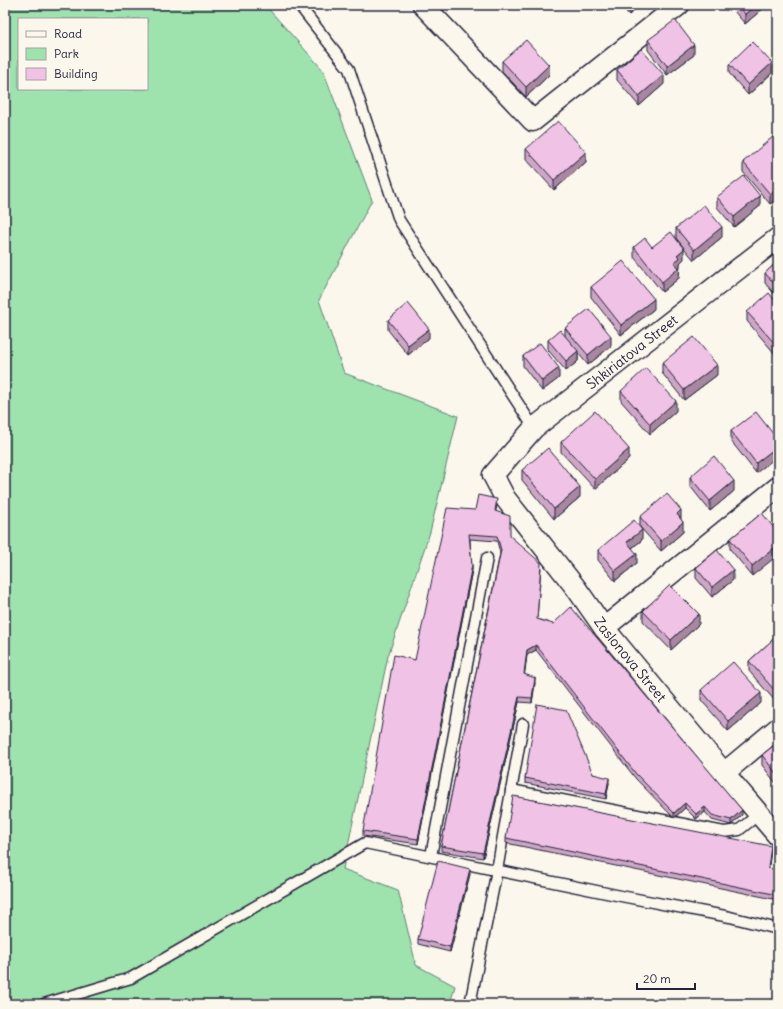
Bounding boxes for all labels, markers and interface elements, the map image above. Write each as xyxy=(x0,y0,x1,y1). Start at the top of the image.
legend xyxy=(18,18,148,90)
text: Road xyxy=(54,26,82,41)
text: Park xyxy=(54,46,79,61)
text: Building xyxy=(54,66,98,81)
street label: Shkiriatova Street xyxy=(583,311,681,393)
street label: Zaslonova Street xyxy=(590,614,671,706)
scale bar xyxy=(637,965,695,991)
text: 20 m xyxy=(643,971,671,986)

